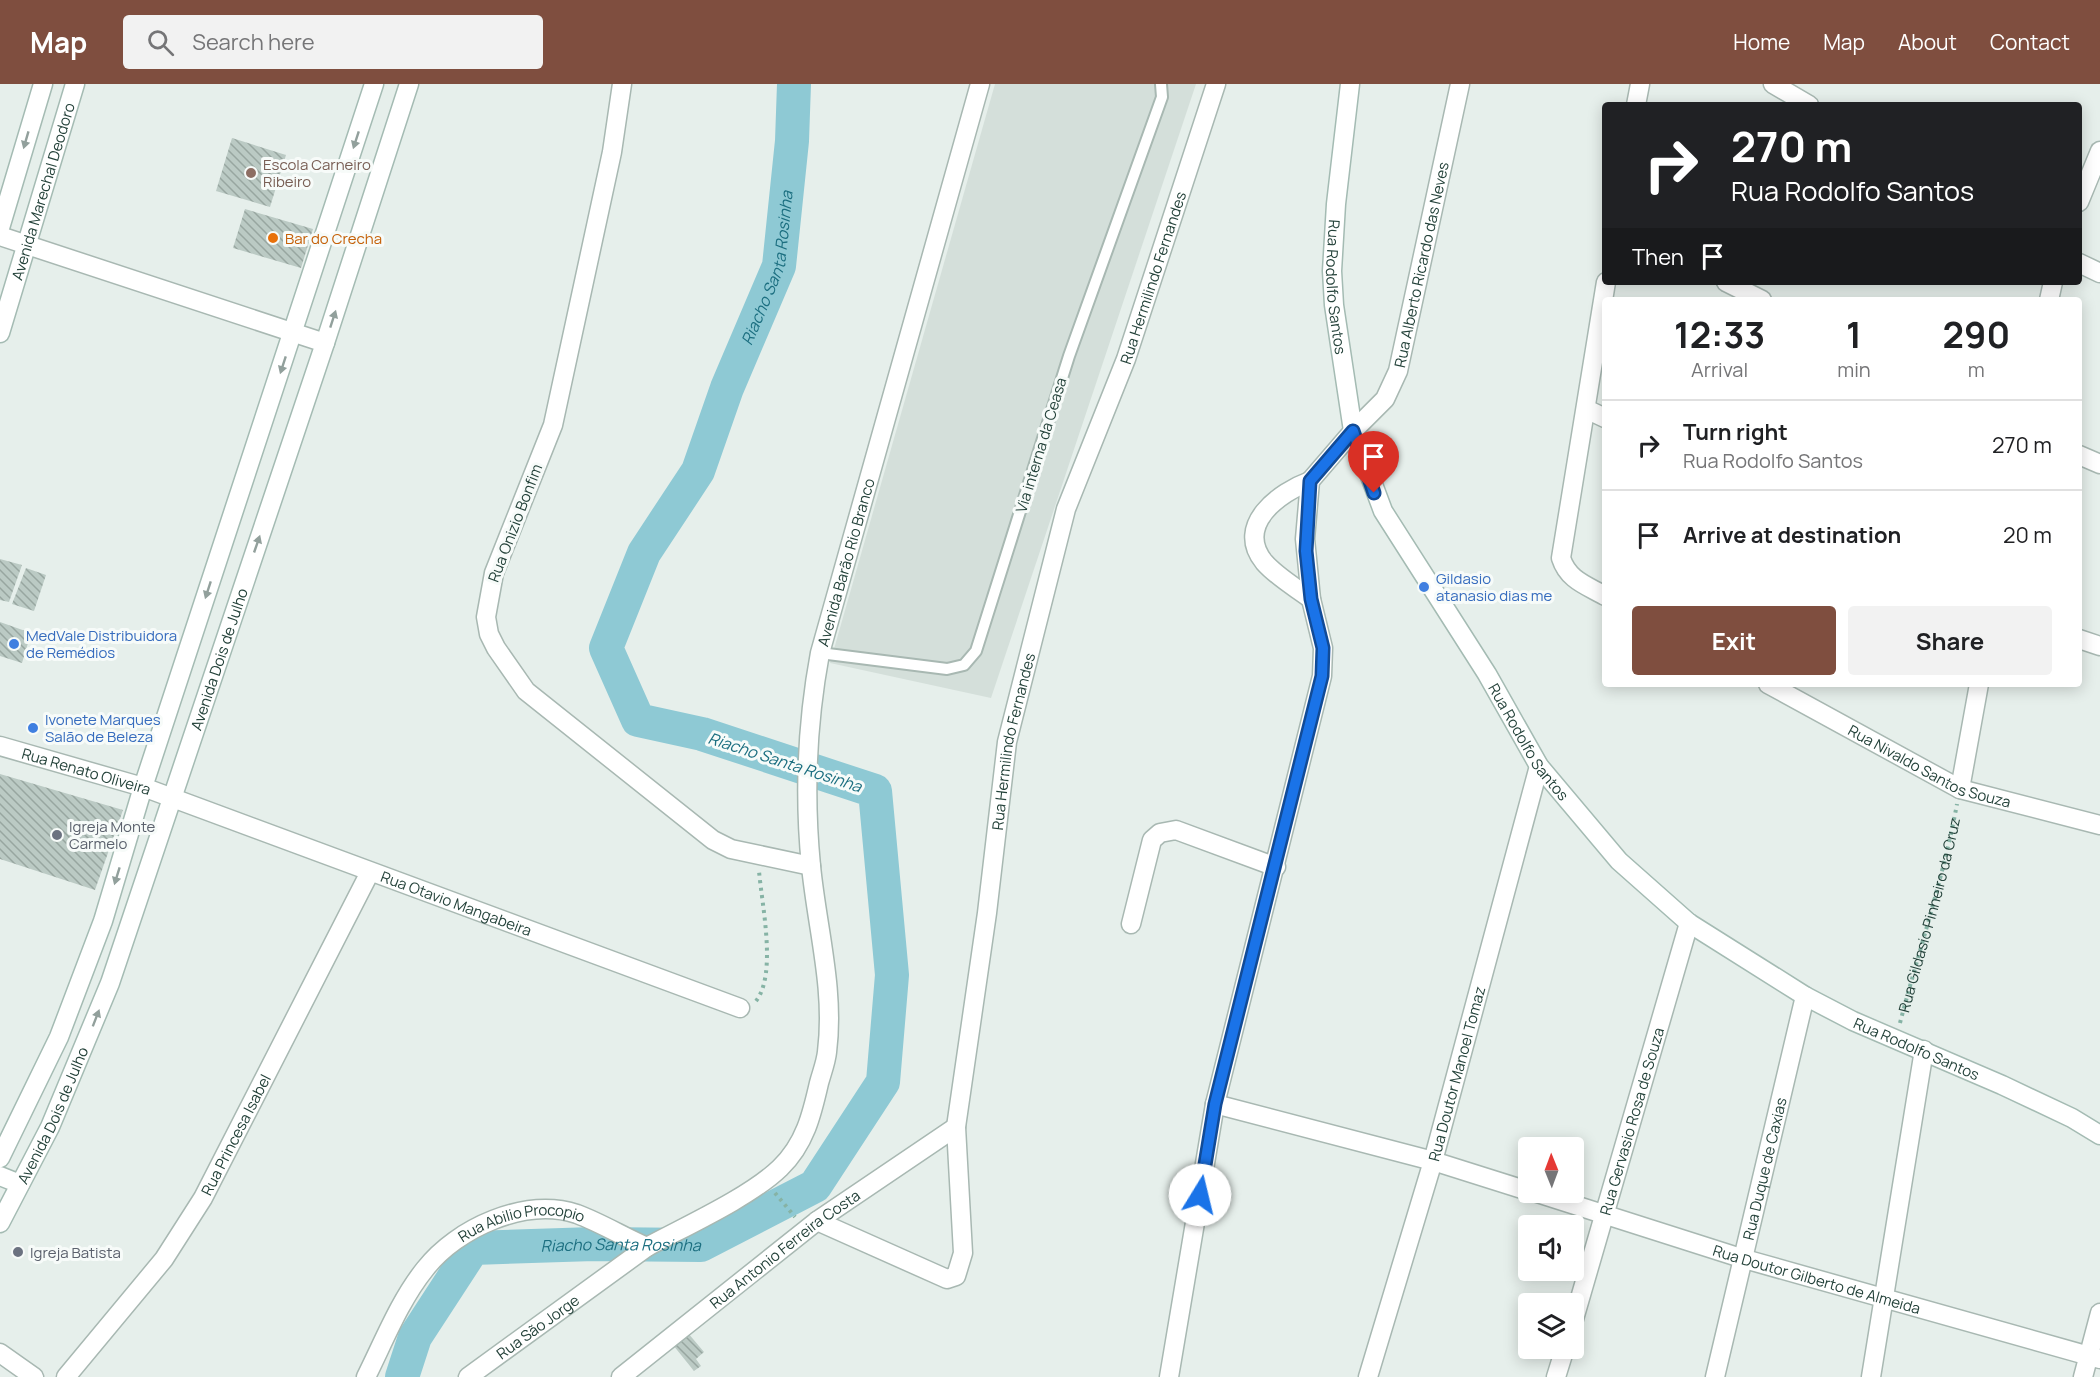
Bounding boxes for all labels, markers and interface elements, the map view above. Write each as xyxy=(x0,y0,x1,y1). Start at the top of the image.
search box xyxy=(123,15,543,69)
text: Map xyxy=(30,23,87,61)
icon: search xyxy=(144,26,177,59)
text: Search here xyxy=(192,27,315,57)
text: Home xyxy=(1733,28,1790,56)
text: Map xyxy=(1823,28,1865,56)
text: About xyxy=(1898,28,1957,56)
text: Contact xyxy=(1990,28,2070,56)
street label: Avenida Marechal Deodoro xyxy=(6,100,79,282)
text: 270 m xyxy=(1731,117,1852,175)
icon: right xyxy=(1632,126,1710,204)
one-way arrow xyxy=(21,131,30,149)
one-way arrow xyxy=(351,131,360,149)
place label: Escola Carneiro Ribeiro xyxy=(263,154,371,192)
street label: Rua Alberto Ricardo das Neves xyxy=(1389,160,1453,369)
marker: Escola Carneiro Ribeiro xyxy=(244,166,258,180)
text: Rua Rodolfo Santos xyxy=(1731,172,1974,209)
water label: Riacho Santa Rosinha xyxy=(736,189,798,348)
street label: Rua Hermilindo Fernandes xyxy=(1115,189,1191,367)
street label: Rua Rodolfo Santos xyxy=(1321,219,1352,356)
place label: Bar do Crecha xyxy=(285,228,382,249)
marker: Bar do Crecha xyxy=(266,231,280,245)
icon: arrive xyxy=(1696,240,1729,273)
text: Then xyxy=(1632,242,1684,272)
one-way arrow xyxy=(329,310,338,328)
text: 12:33 xyxy=(1674,310,1765,359)
text: 1 xyxy=(1846,310,1862,359)
text: 290 xyxy=(1943,310,2010,359)
one-way arrow xyxy=(278,356,287,374)
text: Arrival xyxy=(1691,356,1748,383)
text: min xyxy=(1837,356,1871,383)
text: m xyxy=(1968,356,1985,383)
street label: Via interna da Ceasa xyxy=(1010,375,1072,515)
text: Turn right xyxy=(1683,417,1788,447)
icon: right xyxy=(1632,429,1665,462)
text: 270 m xyxy=(1992,430,2052,460)
pin xyxy=(1348,431,1399,493)
icon: arrive xyxy=(1357,440,1390,473)
text: Rua Rodolfo Santos xyxy=(1683,447,1863,474)
street label: Rua Onizio Bonfim xyxy=(483,461,547,585)
street label: Avenida Barão Rio Branco xyxy=(812,476,879,649)
icon: arrive xyxy=(1632,519,1665,552)
text: Arrive at destination xyxy=(1683,520,1901,550)
text: 20 m xyxy=(2003,520,2052,550)
one-way arrow xyxy=(253,535,263,553)
place label: Gildasio atanasio dias me xyxy=(1436,568,1552,606)
marker: Gildasio atanasio dias me xyxy=(1417,580,1431,594)
one-way arrow xyxy=(203,581,213,599)
street label: Avenida Dois de Julho xyxy=(185,585,252,733)
button: Exit xyxy=(1632,606,1836,675)
button: Share xyxy=(1848,606,2052,675)
place label: MedVale Distribuidora de Remédios xyxy=(26,625,177,663)
marker: MedVale Distribuidora de Remédios xyxy=(7,637,21,651)
street label: Rua Hermilindo Fernandes xyxy=(986,650,1040,831)
street label: Rua Rodolfo Santos xyxy=(1484,679,1574,805)
place label: Ivonete Marques Salão de Beleza xyxy=(45,709,161,747)
street label: Rua Nivaldo Santos Souza xyxy=(1844,719,2013,812)
marker: Ivonete Marques Salão de Beleza xyxy=(26,721,40,735)
water label: Riacho Santa Rosinha xyxy=(706,727,866,798)
street label: Rua Renato Oliveira xyxy=(19,742,154,800)
street label: Rua Gildasio Pinheiro da Cruz xyxy=(1893,815,1965,1015)
place label: Igreja Monte Carmelo xyxy=(69,816,156,854)
marker: Igreja Monte Carmelo xyxy=(50,828,64,842)
street label: Rua Otavio Mangabeira xyxy=(378,866,535,941)
one-way arrow xyxy=(111,867,121,885)
street label: Rua Doutor Manoel Tomaz xyxy=(1423,984,1490,1163)
one-way arrow xyxy=(92,1009,101,1027)
street label: Rua Rodolfo Santos xyxy=(1850,1012,1983,1085)
street label: Rua Gervasio Rosa de Souza xyxy=(1594,1025,1669,1217)
street label: Avenida Dois de Julho xyxy=(12,1043,93,1187)
street label: Rua Princesa Isabel xyxy=(196,1070,275,1199)
street label: Rua Duque de Caxias xyxy=(1737,1095,1791,1242)
north arrow xyxy=(1518,1137,1584,1203)
map controls xyxy=(1518,1137,1584,1359)
position arrow xyxy=(1168,1163,1232,1227)
street label: Rua Antonio Ferreira Costa xyxy=(705,1184,864,1313)
street label: Rua Abilio Procopio xyxy=(454,1199,588,1246)
button: sound xyxy=(1518,1215,1584,1281)
water label: Riacho Santa Rosinha xyxy=(540,1233,702,1257)
street label: Rua Doutor Gilberto de Almeida xyxy=(1710,1239,1923,1319)
place label: Igreja Batista xyxy=(30,1242,121,1263)
marker: Igreja Batista xyxy=(11,1245,25,1259)
street label: Rua São Jorge xyxy=(492,1289,584,1364)
button: layers xyxy=(1518,1293,1584,1359)

